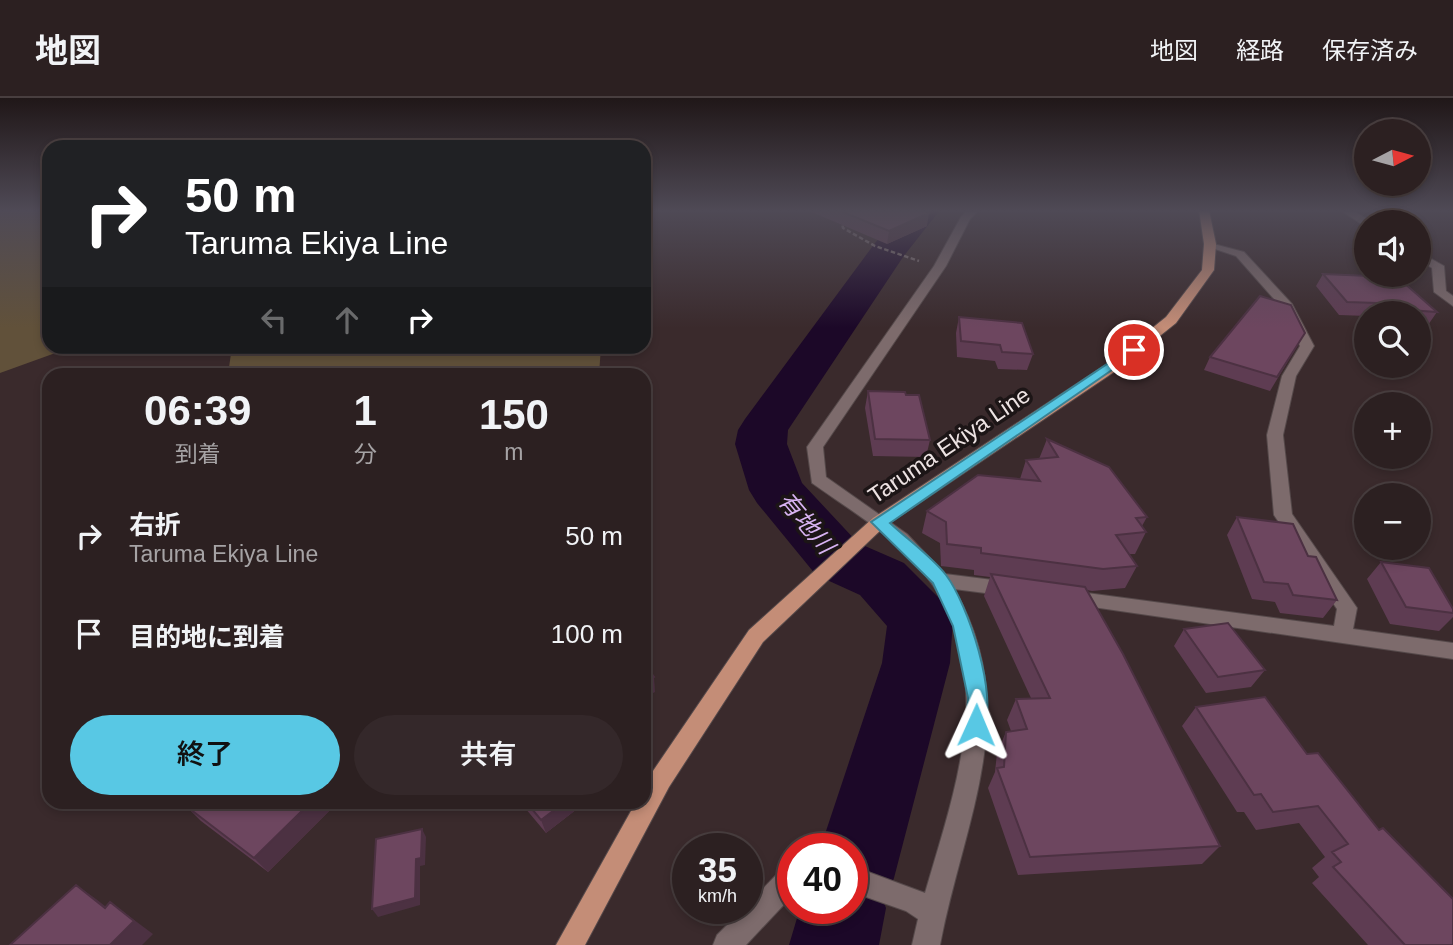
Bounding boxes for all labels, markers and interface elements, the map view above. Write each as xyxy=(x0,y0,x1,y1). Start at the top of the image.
text: 地図 xyxy=(35,32,101,69)
text: 地図 xyxy=(1150,37,1198,64)
text: 経路 xyxy=(1236,37,1284,64)
text: 保存済み xyxy=(1322,37,1418,64)
north arrow xyxy=(1354,119,1432,196)
map controls xyxy=(1354,119,1431,560)
icon: right xyxy=(70,168,161,259)
text: 50 m xyxy=(185,168,297,222)
button: sound xyxy=(1354,210,1431,287)
text: Taruma Ekiya Line xyxy=(185,225,448,261)
icon: left xyxy=(255,301,293,339)
icon: ahead xyxy=(328,301,366,339)
icon: right xyxy=(401,301,439,339)
button: search xyxy=(1354,301,1431,378)
pin xyxy=(1104,320,1164,380)
icon: arrive xyxy=(1115,331,1153,369)
street label: Taruma Ekiya Line xyxy=(863,381,1035,509)
text: 06:39 xyxy=(144,387,251,434)
text: 1 xyxy=(353,387,377,434)
text: 150 xyxy=(479,391,549,438)
button: + xyxy=(1354,392,1431,469)
text: m xyxy=(504,439,524,465)
text: 到着 xyxy=(175,441,221,467)
text: 分 xyxy=(354,441,377,467)
button: − xyxy=(1354,483,1431,560)
water label: 有地川 xyxy=(773,486,842,561)
text: 右折 xyxy=(129,510,181,540)
icon: right xyxy=(70,517,108,555)
text: 50 m xyxy=(565,521,623,551)
text: Taruma Ekiya Line xyxy=(129,541,318,567)
icon: arrive xyxy=(70,615,108,653)
text: 100 m xyxy=(551,619,623,649)
text: 目的地に到着 xyxy=(129,622,285,652)
position arrow xyxy=(939,688,1013,762)
button: 終了 xyxy=(70,715,340,795)
button: 共有 xyxy=(354,715,623,795)
speed limit sign: 40 xyxy=(777,833,868,924)
text: 35 xyxy=(698,850,737,889)
text: km/h xyxy=(698,886,737,906)

